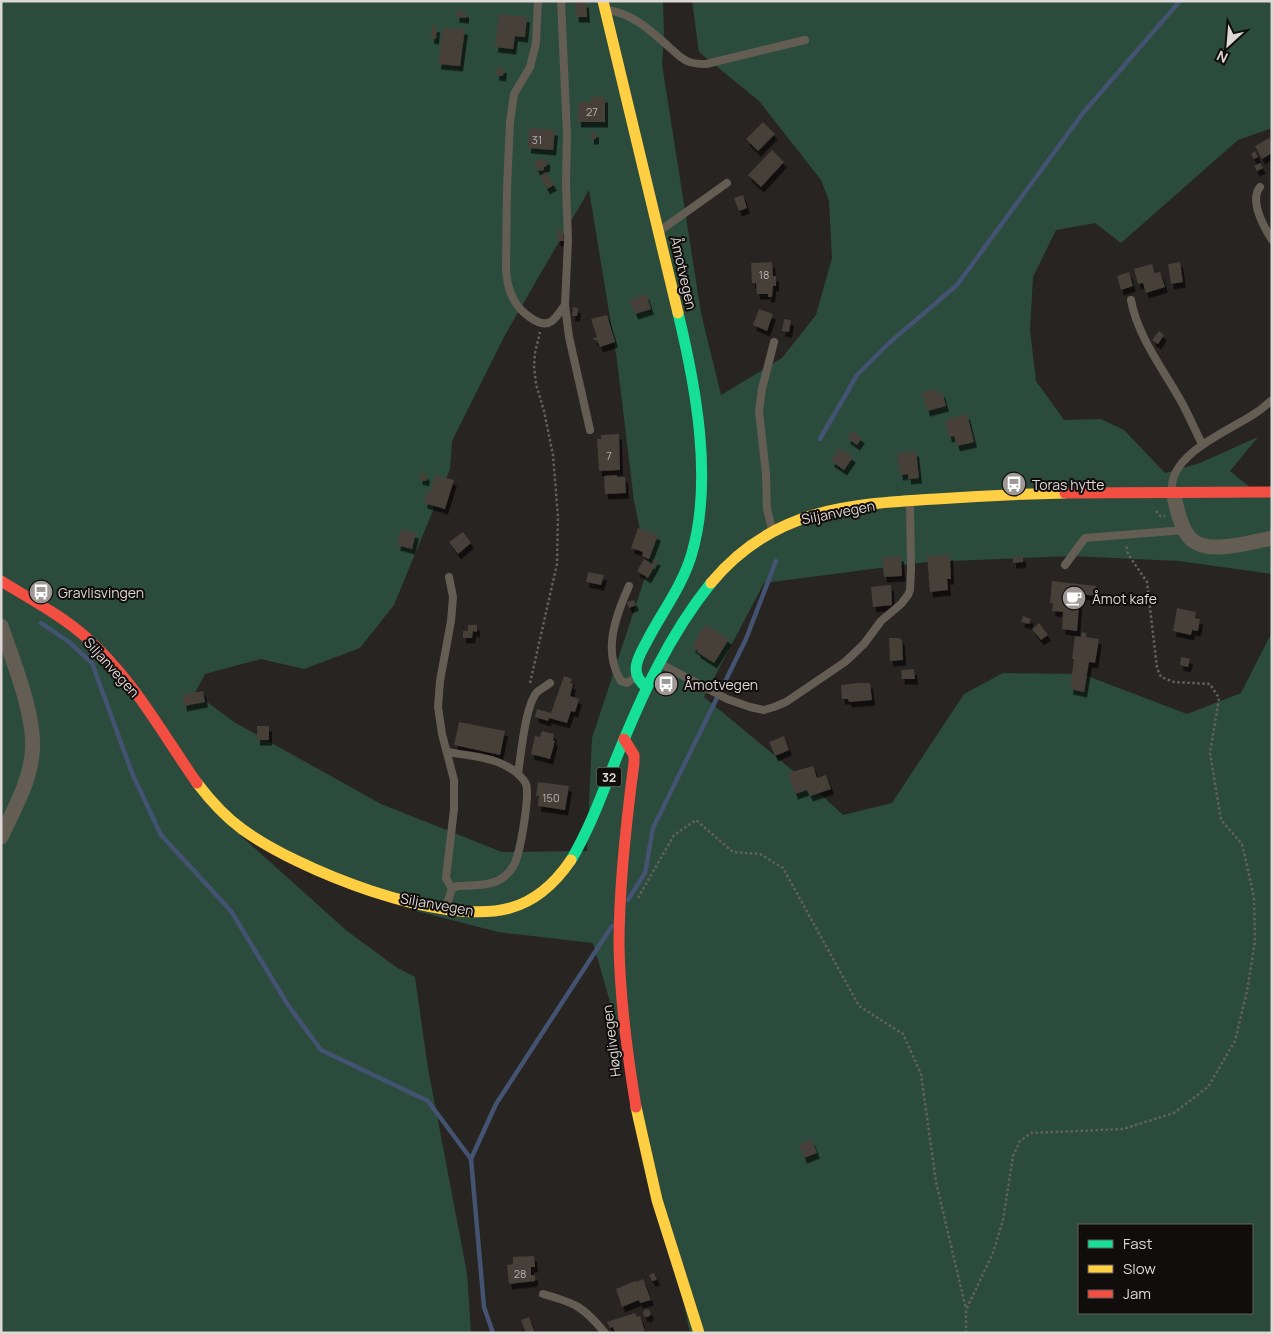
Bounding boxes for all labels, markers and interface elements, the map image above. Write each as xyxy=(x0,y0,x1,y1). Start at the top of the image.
north arrow xyxy=(1203,20,1253,70)
text: N xyxy=(1213,46,1231,68)
house number: 27 xyxy=(586,104,598,119)
house number: 31 xyxy=(532,132,542,147)
street label: Åmotvegen xyxy=(666,235,702,311)
house number: 18 xyxy=(759,267,769,282)
house number: 7 xyxy=(606,448,612,463)
bus stop icon: Toras hytte xyxy=(1001,471,1027,497)
place label: Toras hytte xyxy=(1032,475,1104,494)
street label: Siljanvegen xyxy=(800,496,876,528)
bus stop icon: Gravlisvingen xyxy=(28,579,54,605)
place label: Gravlisvingen xyxy=(58,583,144,602)
cafe icon: Åmot kafe xyxy=(1061,585,1087,611)
place label: Åmot kafe xyxy=(1092,589,1157,608)
street label: Siljanvegen xyxy=(80,633,144,701)
bus stop icon: Åmotvegen xyxy=(653,671,679,697)
place label: Åmotvegen xyxy=(684,675,758,694)
road number: 32 xyxy=(596,768,622,786)
house number: 150 xyxy=(542,790,560,805)
street label: Siljanvegen xyxy=(399,888,475,920)
street label: Høglivegen xyxy=(597,1004,625,1078)
legend xyxy=(1078,1224,1253,1314)
text: Fast xyxy=(1123,1233,1152,1254)
text: Slow xyxy=(1123,1258,1156,1279)
house number: 28 xyxy=(514,1266,526,1281)
text: Jam xyxy=(1123,1283,1151,1304)

